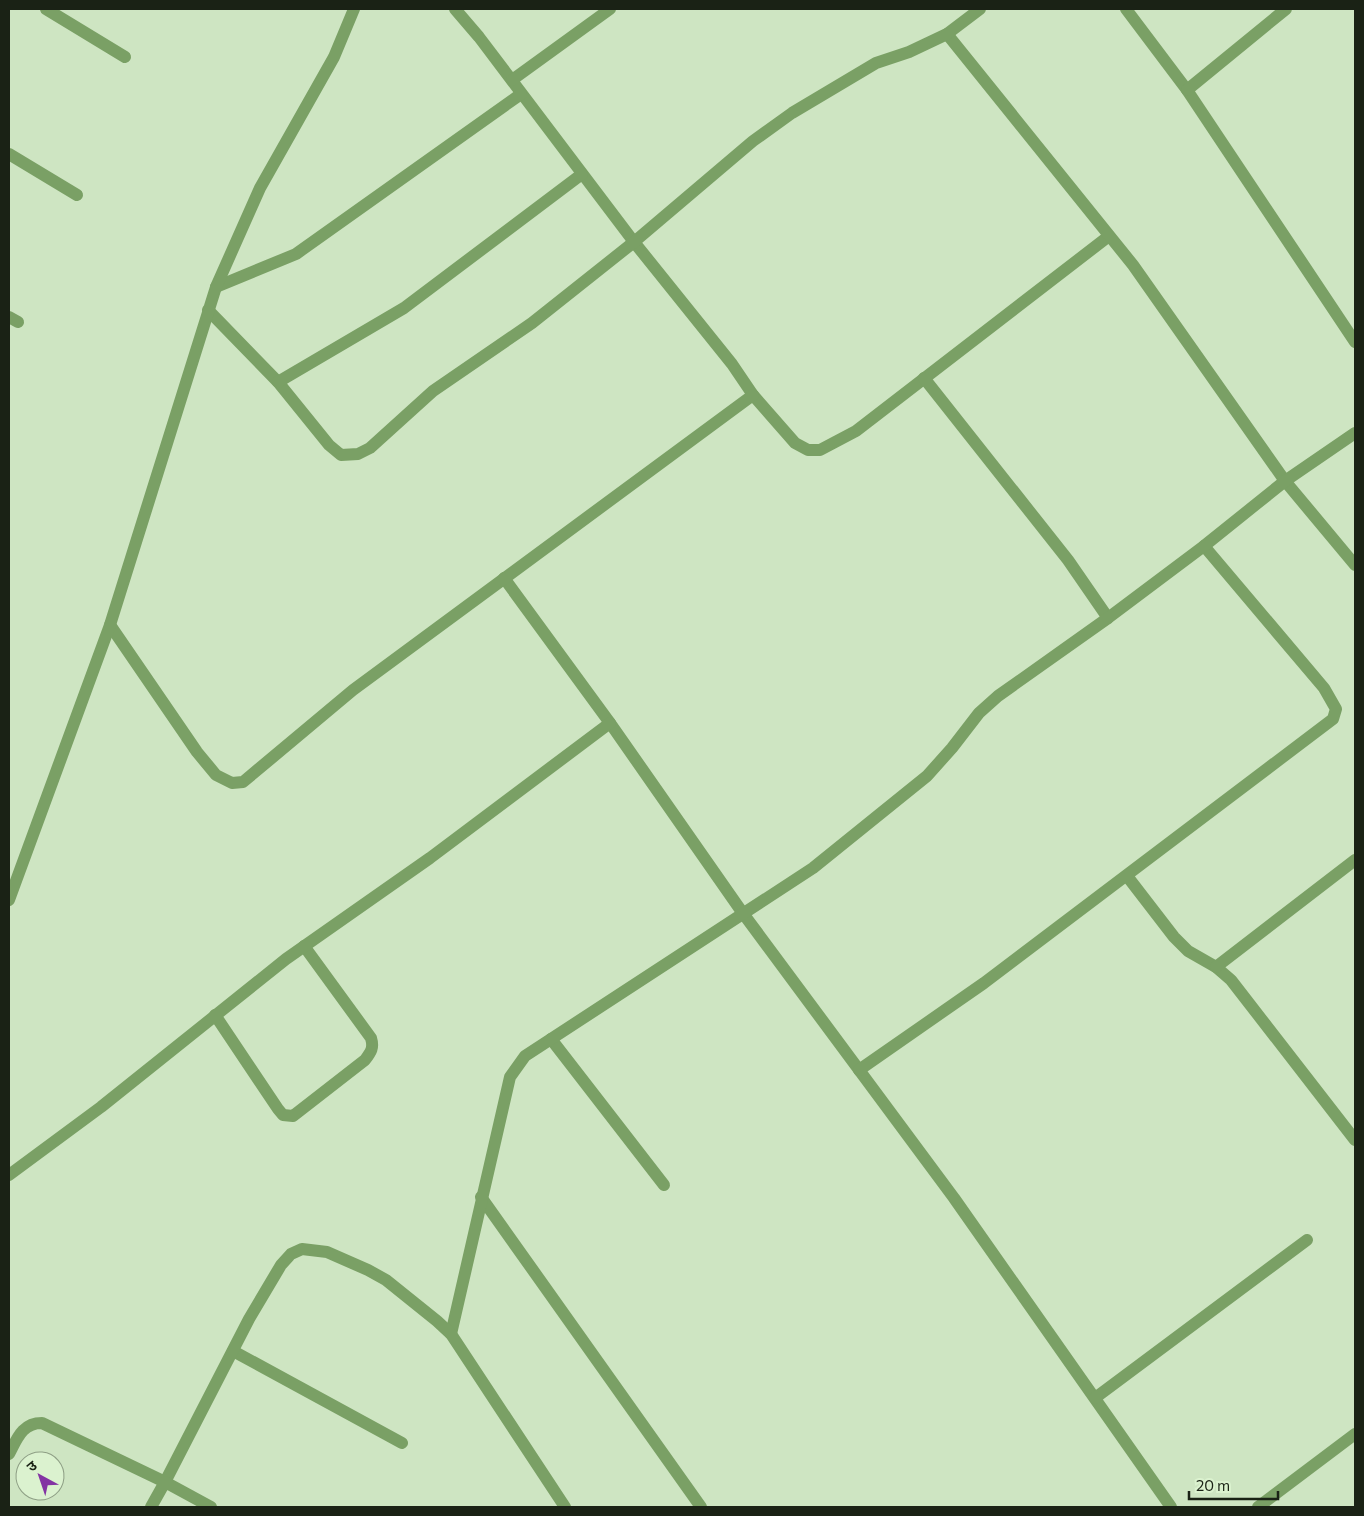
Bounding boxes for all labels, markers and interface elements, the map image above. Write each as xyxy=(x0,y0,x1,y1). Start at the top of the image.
north arrow xyxy=(15,1451,65,1501)
text: उ xyxy=(23,1456,41,1475)
scale bar xyxy=(1189,1468,1278,1500)
text: 20 m xyxy=(1196,1476,1230,1494)

